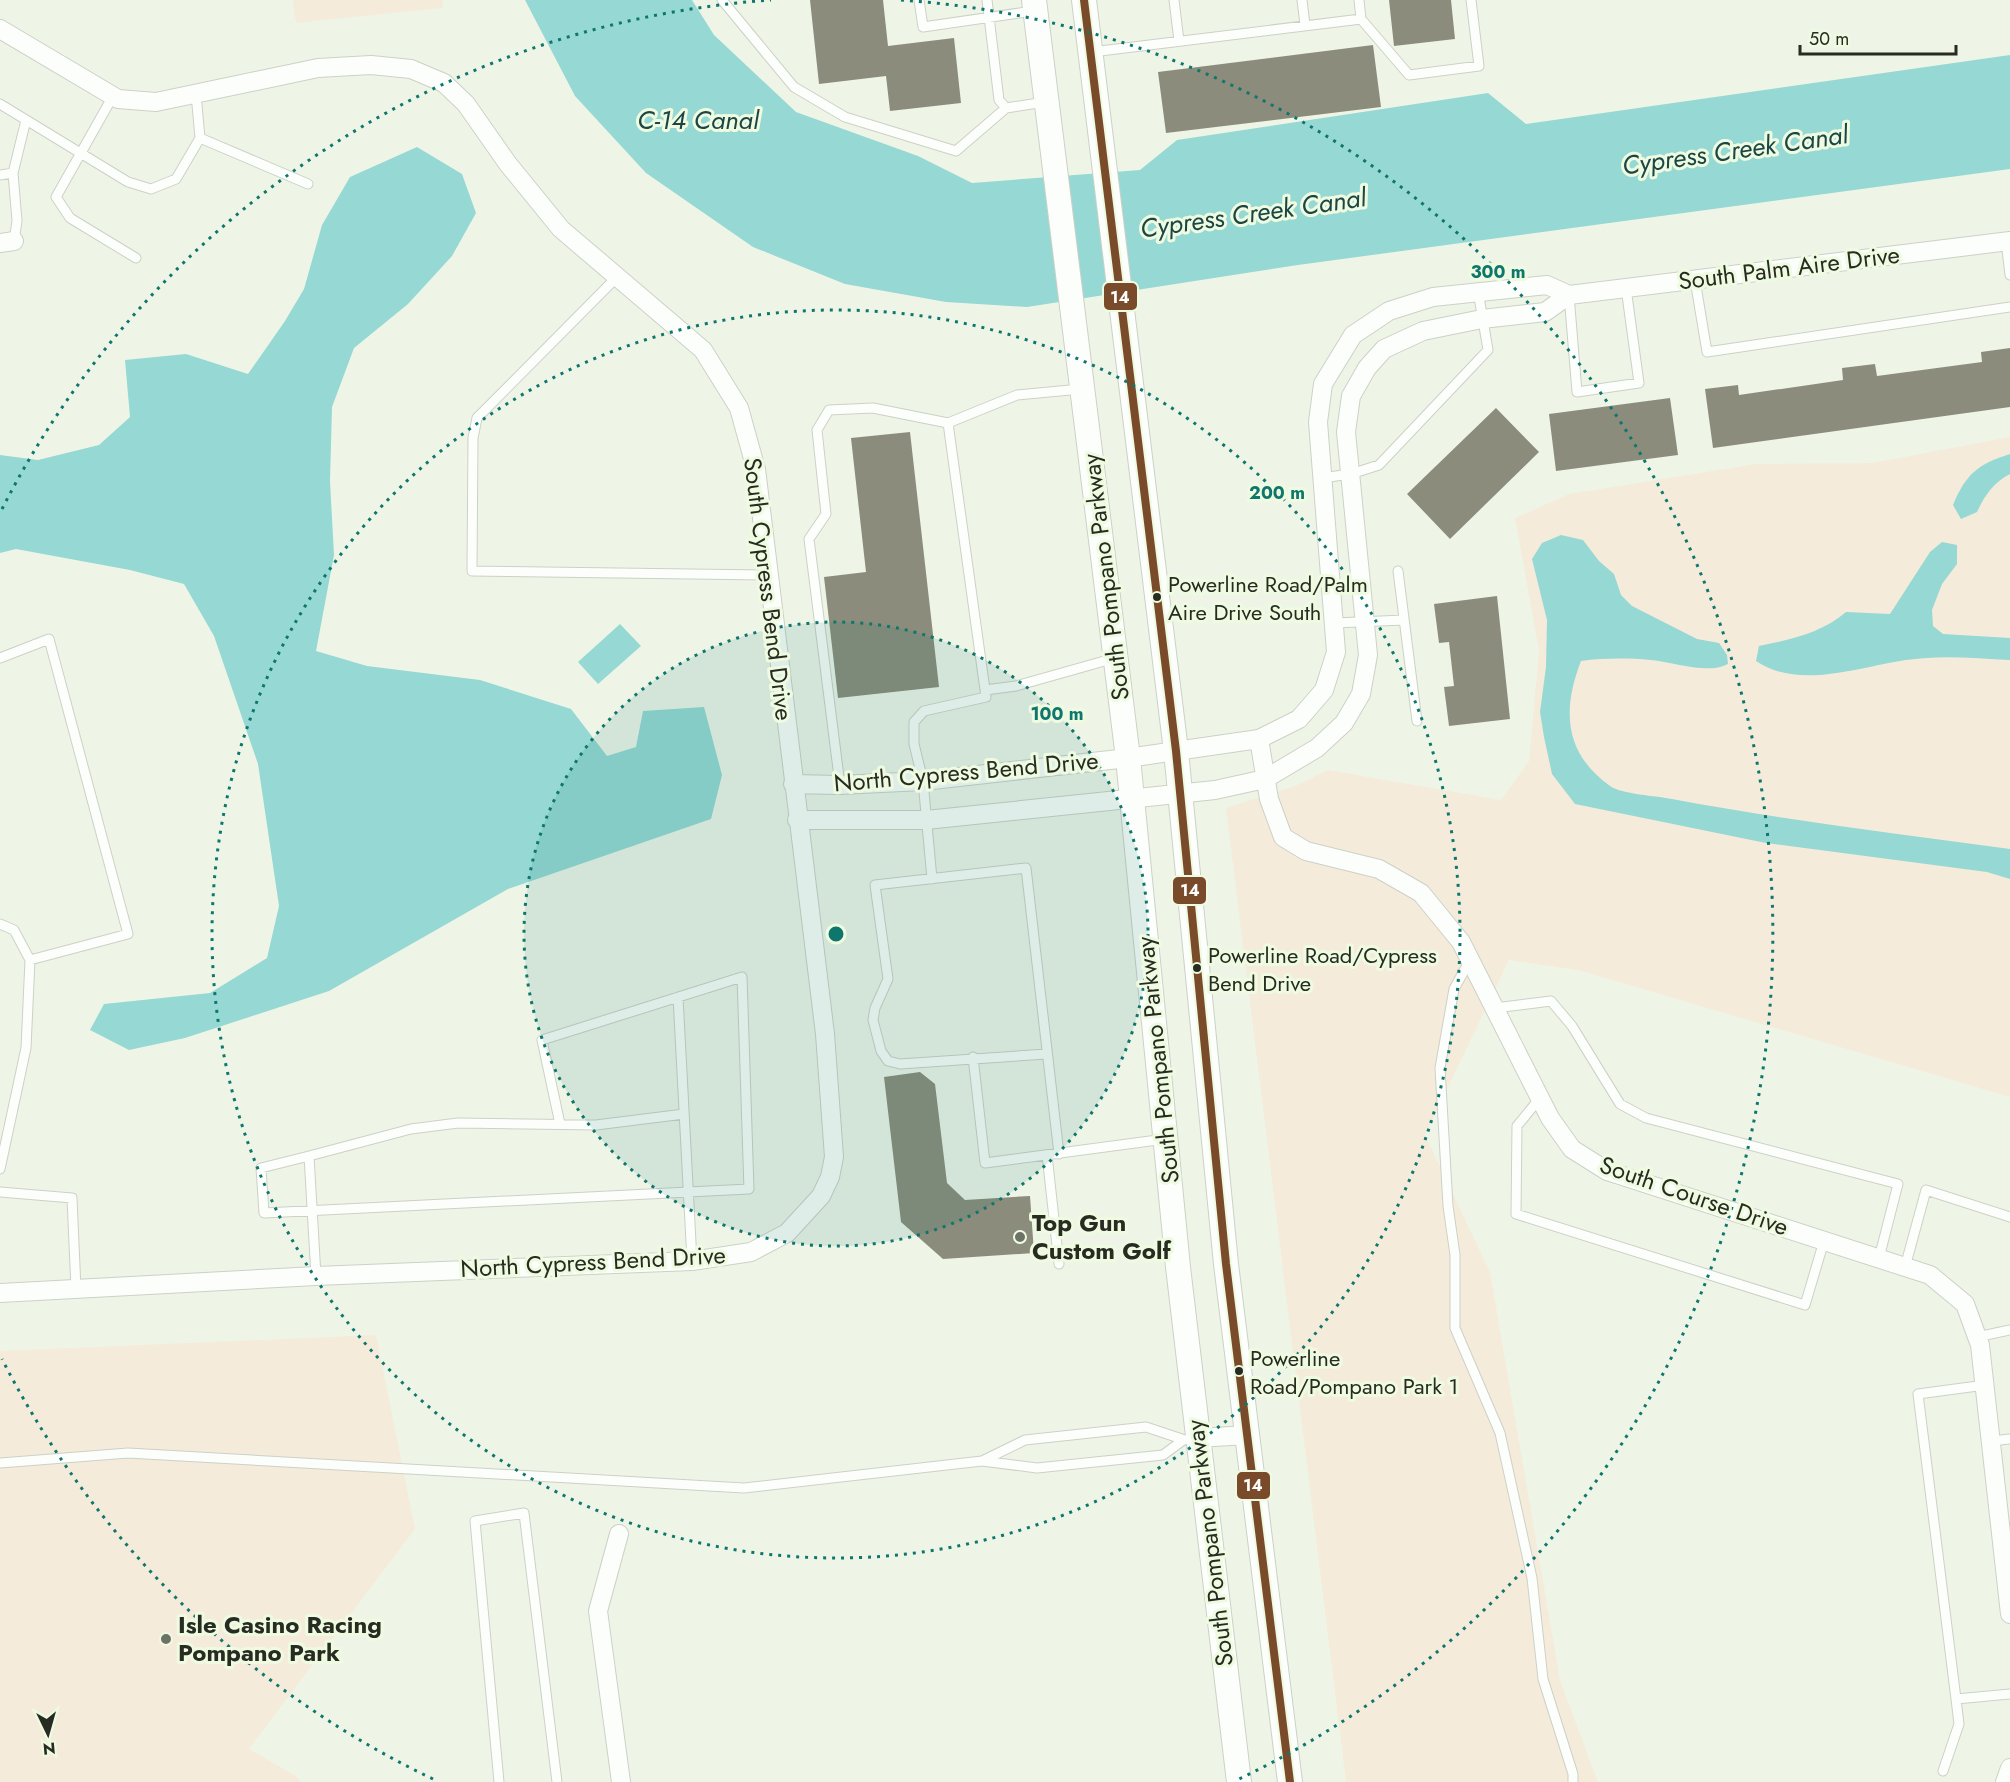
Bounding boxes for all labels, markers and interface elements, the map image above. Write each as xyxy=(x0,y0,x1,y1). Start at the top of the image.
scale bar xyxy=(1800,18,1956,56)
text: 50 m xyxy=(1809,26,1849,52)
water label: C-14 Canal xyxy=(637,101,760,139)
water label: Cypress Creek Canal xyxy=(1620,115,1852,185)
water label: Cypress Creek Canal xyxy=(1138,178,1370,248)
street label: South Palm Aire Drive xyxy=(1676,237,1902,298)
text: 300 m xyxy=(1470,259,1526,285)
line badge: 14 xyxy=(1103,282,1138,311)
text: 14 xyxy=(1110,286,1130,309)
street label: South Pompano Parkway xyxy=(1073,451,1138,702)
street label: South Cypress Bend Drive xyxy=(735,456,802,722)
text: 200 m xyxy=(1249,480,1305,506)
place label: Powerline Road/Palm Aire Drive South xyxy=(1168,568,1368,628)
marker: Powerline Road/Palm Aire Drive South xyxy=(1151,591,1163,603)
text: 100 m xyxy=(1030,701,1084,727)
street label: North Cypress Bend Drive xyxy=(832,742,1100,801)
line badge: 14 xyxy=(1172,876,1207,905)
text: 14 xyxy=(1180,879,1200,902)
centre of rings xyxy=(826,924,846,944)
street label: South Pompano Parkway xyxy=(1127,934,1188,1185)
place label: Powerline Road/Cypress Bend Drive xyxy=(1208,939,1437,999)
marker: Powerline Road/Cypress Bend Drive xyxy=(1191,962,1203,974)
street label: South Course Drive xyxy=(1595,1147,1793,1244)
place label: Top Gun Custom Golf xyxy=(1032,1205,1172,1268)
marker: Top Gun Custom Golf xyxy=(1013,1230,1027,1244)
street label: North Cypress Bend Drive xyxy=(459,1237,726,1286)
place label: Powerline Road/Pompano Park 1 xyxy=(1250,1342,1458,1402)
marker: Powerline Road/Pompano Park 1 xyxy=(1233,1365,1245,1377)
street label: South Pompano Parkway xyxy=(1177,1417,1242,1668)
line badge: 14 xyxy=(1236,1471,1271,1500)
text: 14 xyxy=(1243,1474,1263,1497)
place label: Isle Casino Racing Pompano Park xyxy=(178,1607,382,1670)
marker: Isle Casino Racing Pompano Park xyxy=(159,1632,173,1646)
north arrow xyxy=(18,1704,78,1764)
text: N xyxy=(42,1736,57,1760)

